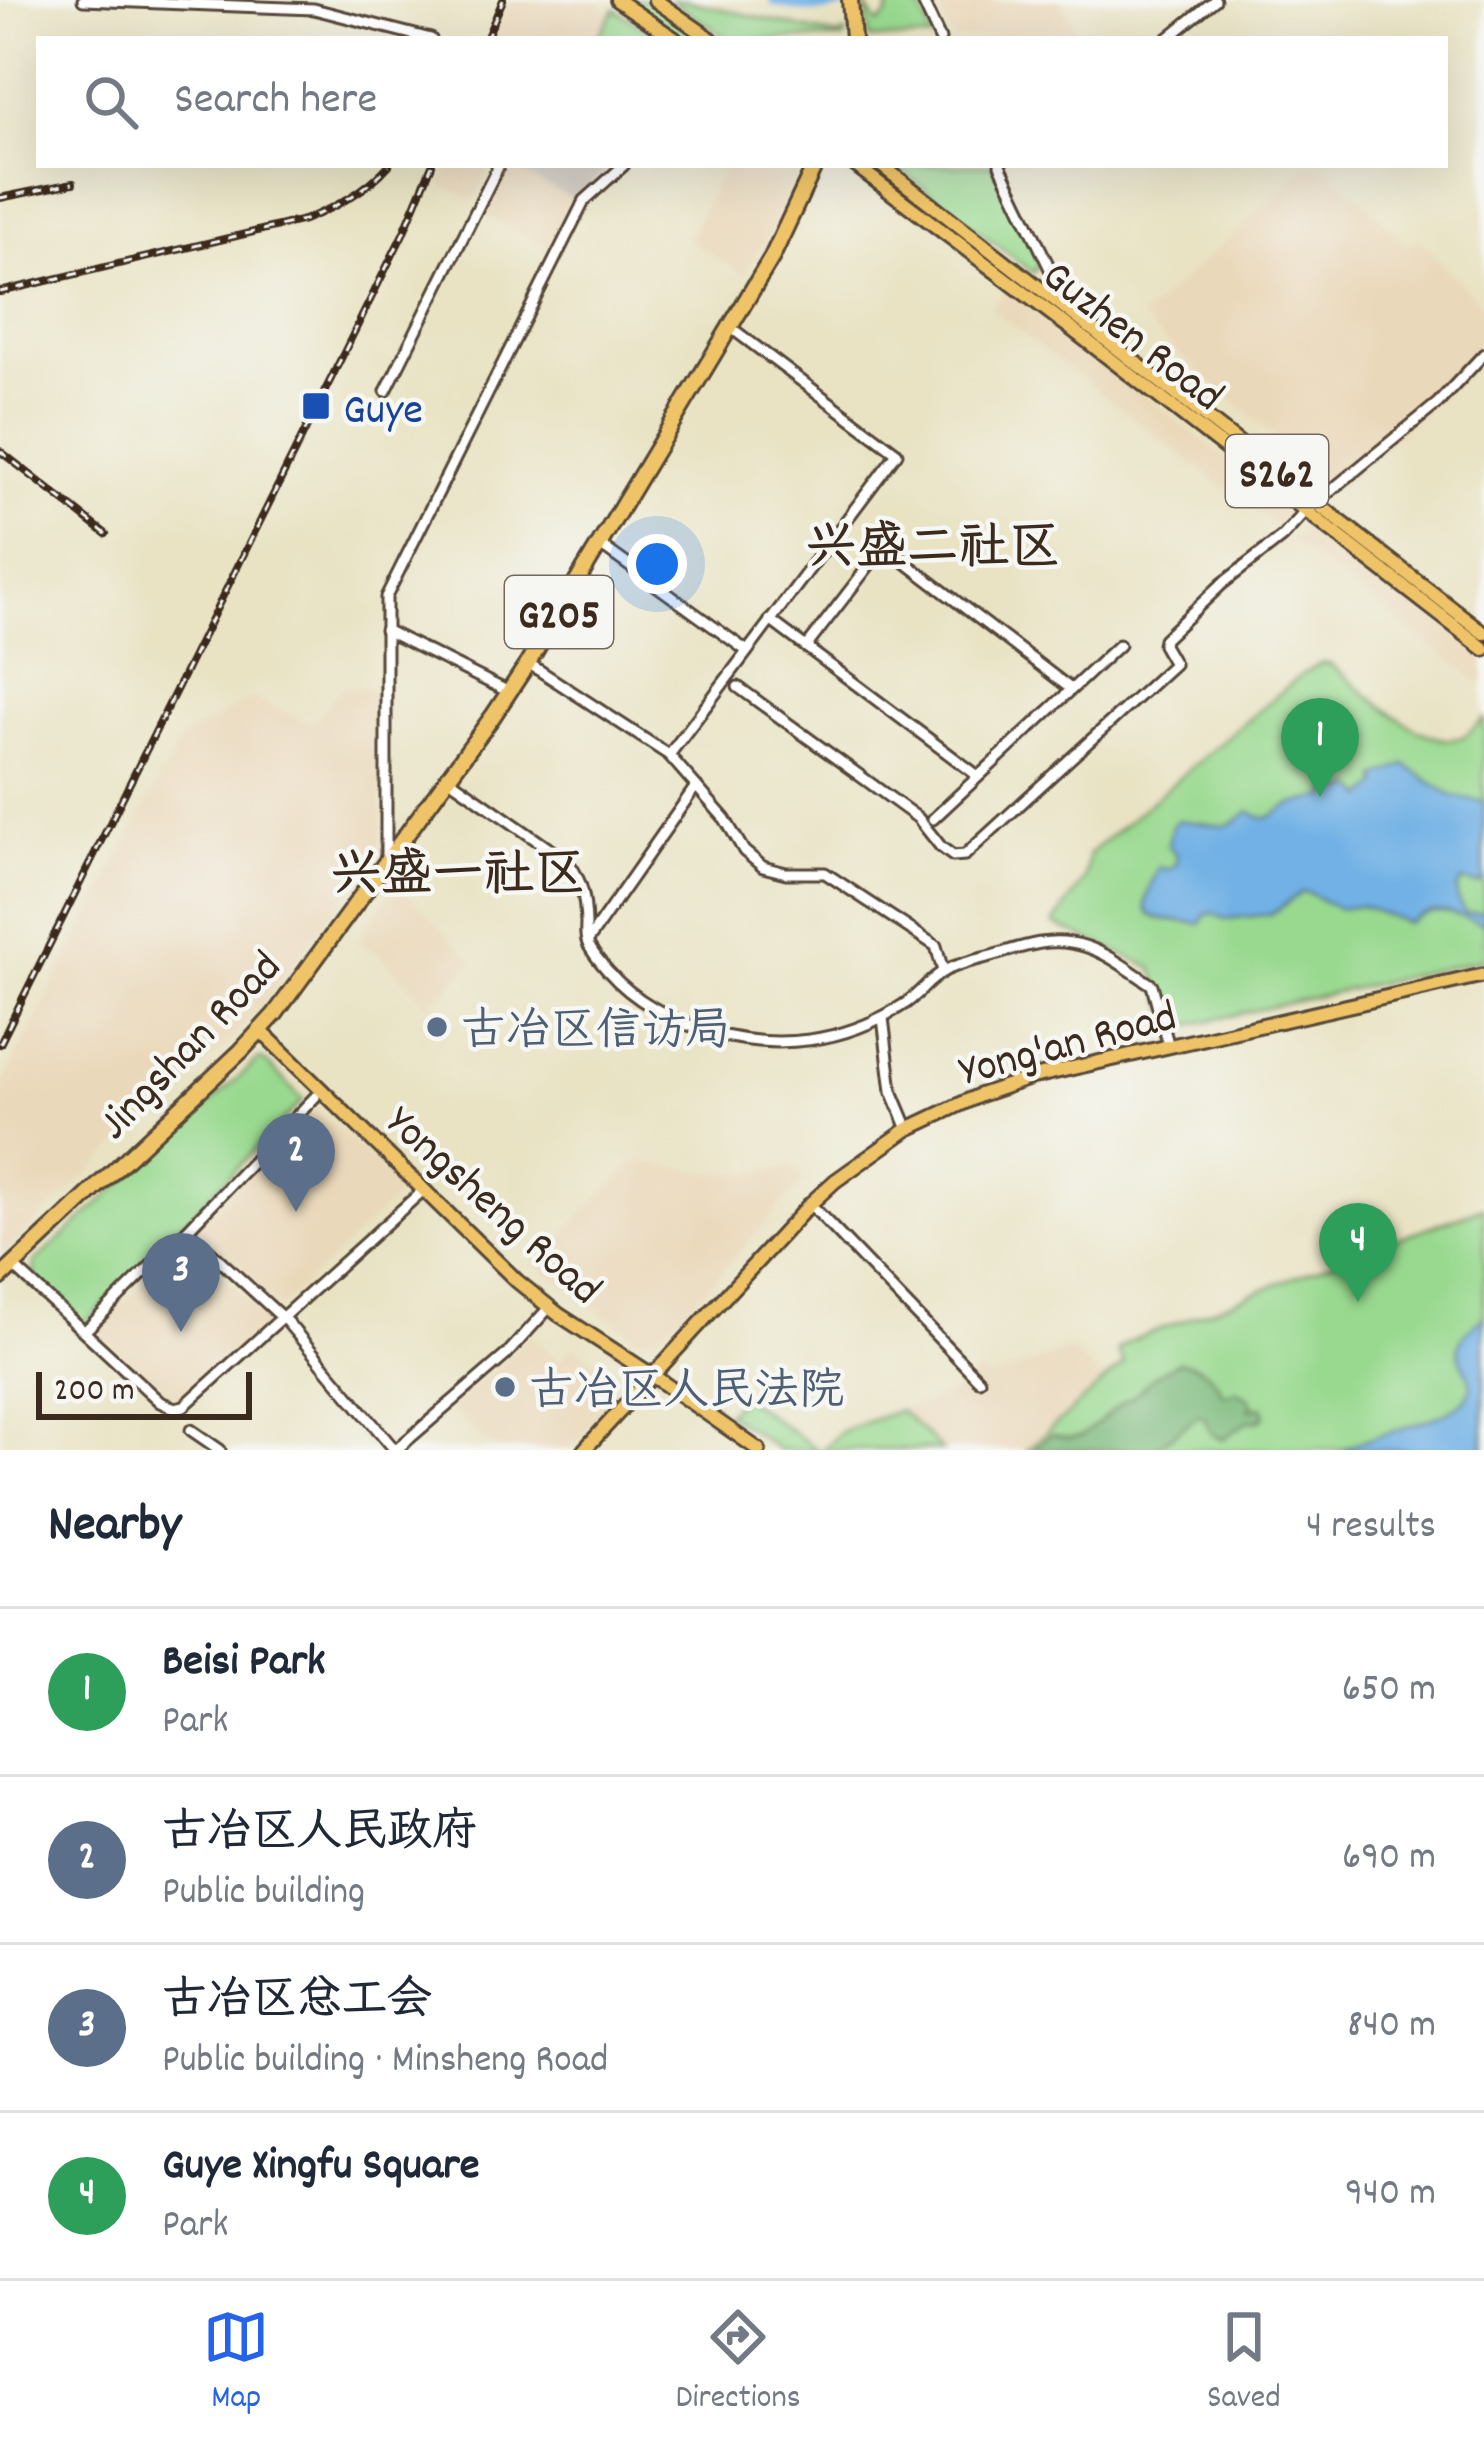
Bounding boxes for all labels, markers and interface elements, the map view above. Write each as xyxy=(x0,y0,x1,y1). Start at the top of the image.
search box xyxy=(36,36,1448,168)
icon: search xyxy=(78,69,144,135)
text: Search here xyxy=(174,70,377,134)
street label: Guzhen Road xyxy=(1026,247,1235,430)
place label: Guye xyxy=(343,381,423,445)
marker: Guye xyxy=(300,390,332,422)
road number: S262 xyxy=(1226,435,1328,507)
district label: 兴盛二社区 xyxy=(805,516,1061,588)
your location xyxy=(627,534,687,594)
road number: G205 xyxy=(505,576,613,648)
pin: 1 xyxy=(1281,698,1359,797)
district label: 兴盛一社区 xyxy=(330,843,586,915)
street label: Jingshan Road xyxy=(85,939,299,1157)
street label: Yong'an Road xyxy=(953,987,1184,1106)
place label: 古冶区信访局 xyxy=(461,1002,731,1066)
marker: 古冶区信访局 xyxy=(424,1014,450,1040)
street label: Yongsheng Road xyxy=(369,1094,614,1323)
pin: 2 xyxy=(257,1113,335,1212)
pin: 4 xyxy=(1319,1203,1397,1302)
pin: 3 xyxy=(142,1233,220,1332)
place label: 古冶区人民法院 xyxy=(529,1362,844,1426)
scale bar xyxy=(36,1366,252,1419)
text: 200 m xyxy=(54,1369,135,1416)
marker: 古冶区人民法院 xyxy=(492,1374,518,1400)
text: Nearby xyxy=(48,1492,181,1564)
text: 4 results xyxy=(1306,1501,1436,1556)
text: Beisi Park xyxy=(162,1632,326,1696)
text: 1 xyxy=(83,1664,91,1719)
text: 650 m xyxy=(1342,1664,1436,1719)
text: Park xyxy=(162,1696,228,1751)
text: 古冶区人民政府 xyxy=(162,1803,477,1867)
text: 2 xyxy=(78,1832,96,1887)
text: 690 m xyxy=(1342,1832,1436,1887)
text: Public building xyxy=(162,1867,365,1922)
text: 古冶区总工会 xyxy=(162,1971,432,2035)
text: 3 xyxy=(78,2000,96,2055)
text: 840 m xyxy=(1347,2000,1436,2055)
text: Public building · Minsheng Road xyxy=(162,2035,608,2090)
text: Guye Xingfu Square xyxy=(162,2136,479,2200)
text: 4 xyxy=(79,2168,95,2223)
text: 940 m xyxy=(1345,2168,1436,2223)
text: Park xyxy=(162,2200,228,2255)
tab: Map xyxy=(203,2304,269,2423)
tab: Directions xyxy=(676,2304,801,2423)
tab: Saved xyxy=(1207,2304,1281,2423)

